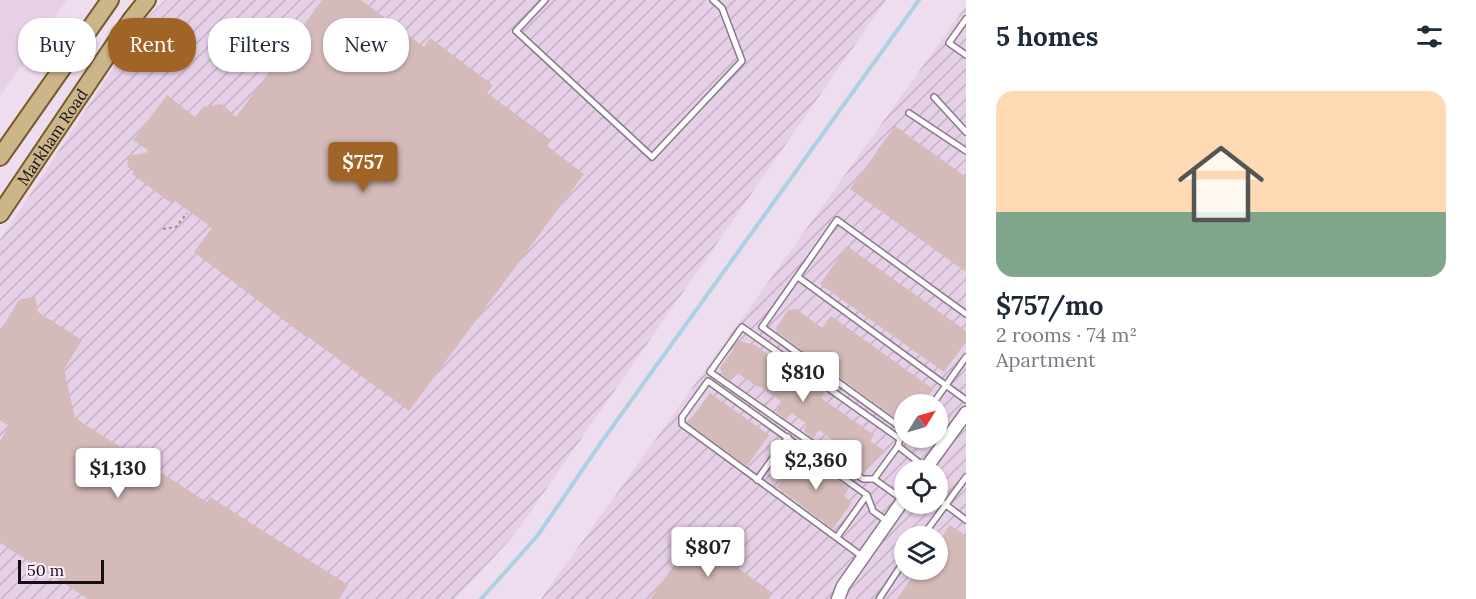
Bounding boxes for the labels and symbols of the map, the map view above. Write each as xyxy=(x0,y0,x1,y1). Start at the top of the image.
street label: Markham Road xyxy=(12,85,92,189)
pin: $757 xyxy=(327,142,399,193)
pin: $810 xyxy=(767,352,839,403)
north arrow xyxy=(894,394,948,448)
pin: $2,360 xyxy=(767,440,865,491)
pin: $1,130 xyxy=(69,448,167,499)
pin: $807 xyxy=(672,527,744,578)
scale bar xyxy=(18,557,104,584)

